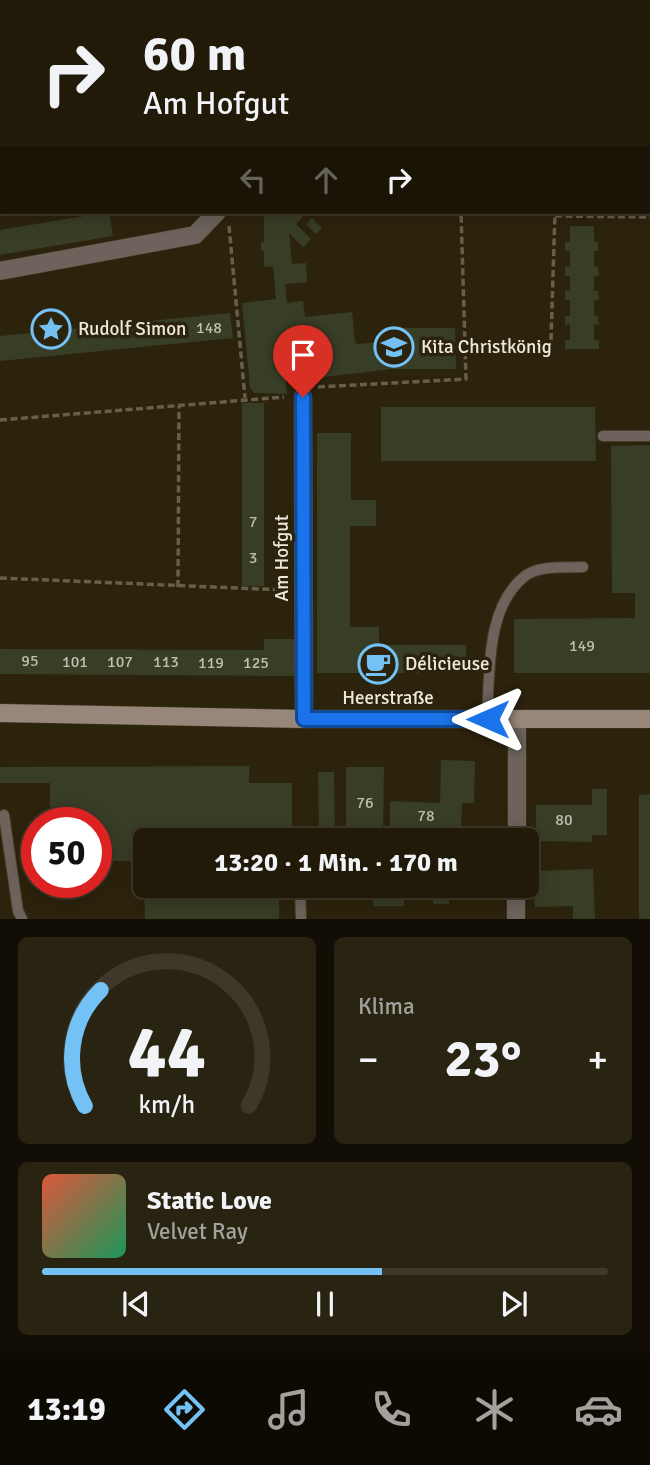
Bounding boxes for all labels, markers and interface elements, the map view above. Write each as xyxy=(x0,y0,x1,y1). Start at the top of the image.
text: 60 m xyxy=(143,24,246,84)
icon: right xyxy=(28,28,119,119)
text: Am Hofgut xyxy=(143,84,289,123)
icon: left xyxy=(234,161,272,199)
icon: ahead xyxy=(307,161,345,199)
icon: right xyxy=(380,161,418,199)
place icon: Rudolf Simon xyxy=(30,308,72,350)
place label: Rudolf Simon xyxy=(78,317,186,341)
house number: 148 xyxy=(196,318,222,338)
pin xyxy=(273,325,333,397)
school or university icon: Kita Christkönig xyxy=(373,326,415,368)
place label: Kita Christkönig xyxy=(421,335,552,359)
icon: arrive xyxy=(284,336,322,374)
house number: 7 xyxy=(249,512,257,532)
street label: Am Hofgut xyxy=(270,514,294,601)
house number: 3 xyxy=(249,548,257,568)
house number: 149 xyxy=(569,636,595,656)
cafe icon: Délicieuse xyxy=(357,643,399,685)
house number: 95 xyxy=(21,651,39,671)
house number: 101 xyxy=(62,652,88,672)
house number: 107 xyxy=(107,652,133,672)
house number: 113 xyxy=(153,652,179,672)
place label: Délicieuse xyxy=(405,652,489,676)
house number: 119 xyxy=(198,653,224,673)
house number: 125 xyxy=(243,653,269,673)
position arrow xyxy=(451,682,525,756)
street label: Heerstraße xyxy=(342,686,434,710)
house number: 76 xyxy=(356,793,374,813)
house number: 78 xyxy=(417,806,435,826)
speed limit sign: 50 xyxy=(21,807,112,898)
house number: 80 xyxy=(555,810,573,830)
text: 13:20 · 1 Min. · 170 m xyxy=(214,847,458,879)
text: Klima xyxy=(358,992,415,1021)
text: 44 xyxy=(128,1009,206,1098)
text: 23° xyxy=(445,1027,521,1091)
text: − xyxy=(358,1036,379,1083)
text: + xyxy=(587,1036,608,1083)
text: km/h xyxy=(139,1089,195,1120)
text: Static Love xyxy=(147,1185,272,1217)
text: Velvet Ray xyxy=(147,1217,248,1246)
icon: previous xyxy=(117,1285,155,1323)
icon: pause xyxy=(306,1285,344,1323)
icon: next xyxy=(495,1285,533,1323)
icon: directions xyxy=(160,1385,209,1434)
icon: music xyxy=(264,1385,313,1434)
icon: phone xyxy=(367,1385,416,1434)
icon: climate xyxy=(470,1385,519,1434)
icon: car xyxy=(574,1385,623,1434)
text: 13:19 xyxy=(27,1390,106,1429)

